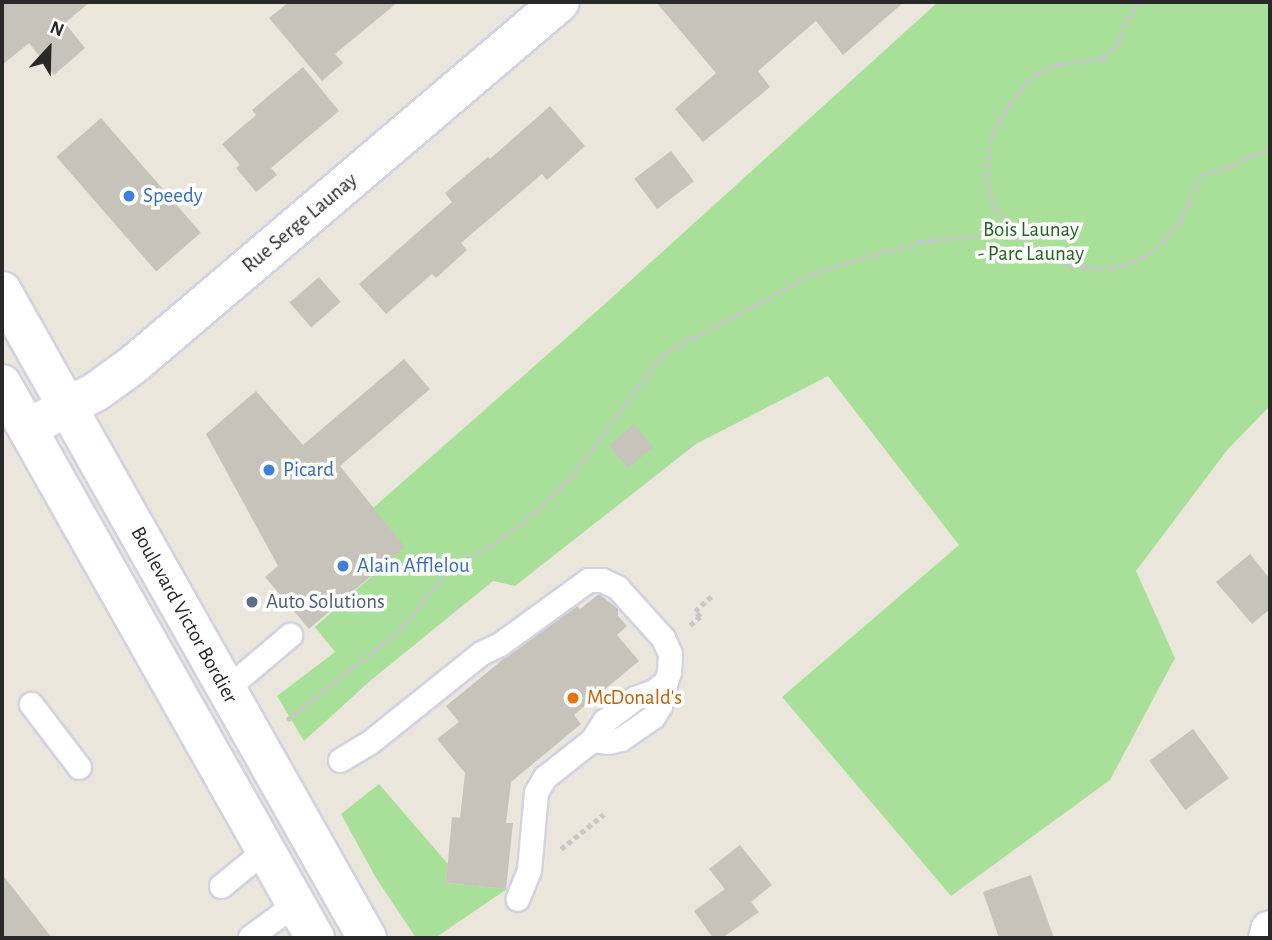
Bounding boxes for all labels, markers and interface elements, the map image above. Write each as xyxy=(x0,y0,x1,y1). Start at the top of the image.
north arrow xyxy=(14,14,84,84)
text: N xyxy=(47,18,67,40)
street label: Rue Serge Launay xyxy=(237,168,363,278)
place label: Speedy xyxy=(143,183,203,209)
marker: Speedy xyxy=(121,188,137,204)
park label: Bois Launay - Parc Launay xyxy=(978,217,1084,267)
place label: Picard xyxy=(283,457,334,483)
marker: Picard xyxy=(261,462,277,478)
street label: Boulevard Victor Bordier xyxy=(125,522,243,708)
place label: Alain Afflelou xyxy=(357,553,470,579)
marker: Alain Afflelou xyxy=(335,558,351,574)
place label: Auto Solutions xyxy=(266,589,385,615)
marker: Auto Solutions xyxy=(244,594,260,610)
place label: McDonald's xyxy=(587,685,682,711)
marker: McDonald's xyxy=(565,690,581,706)

